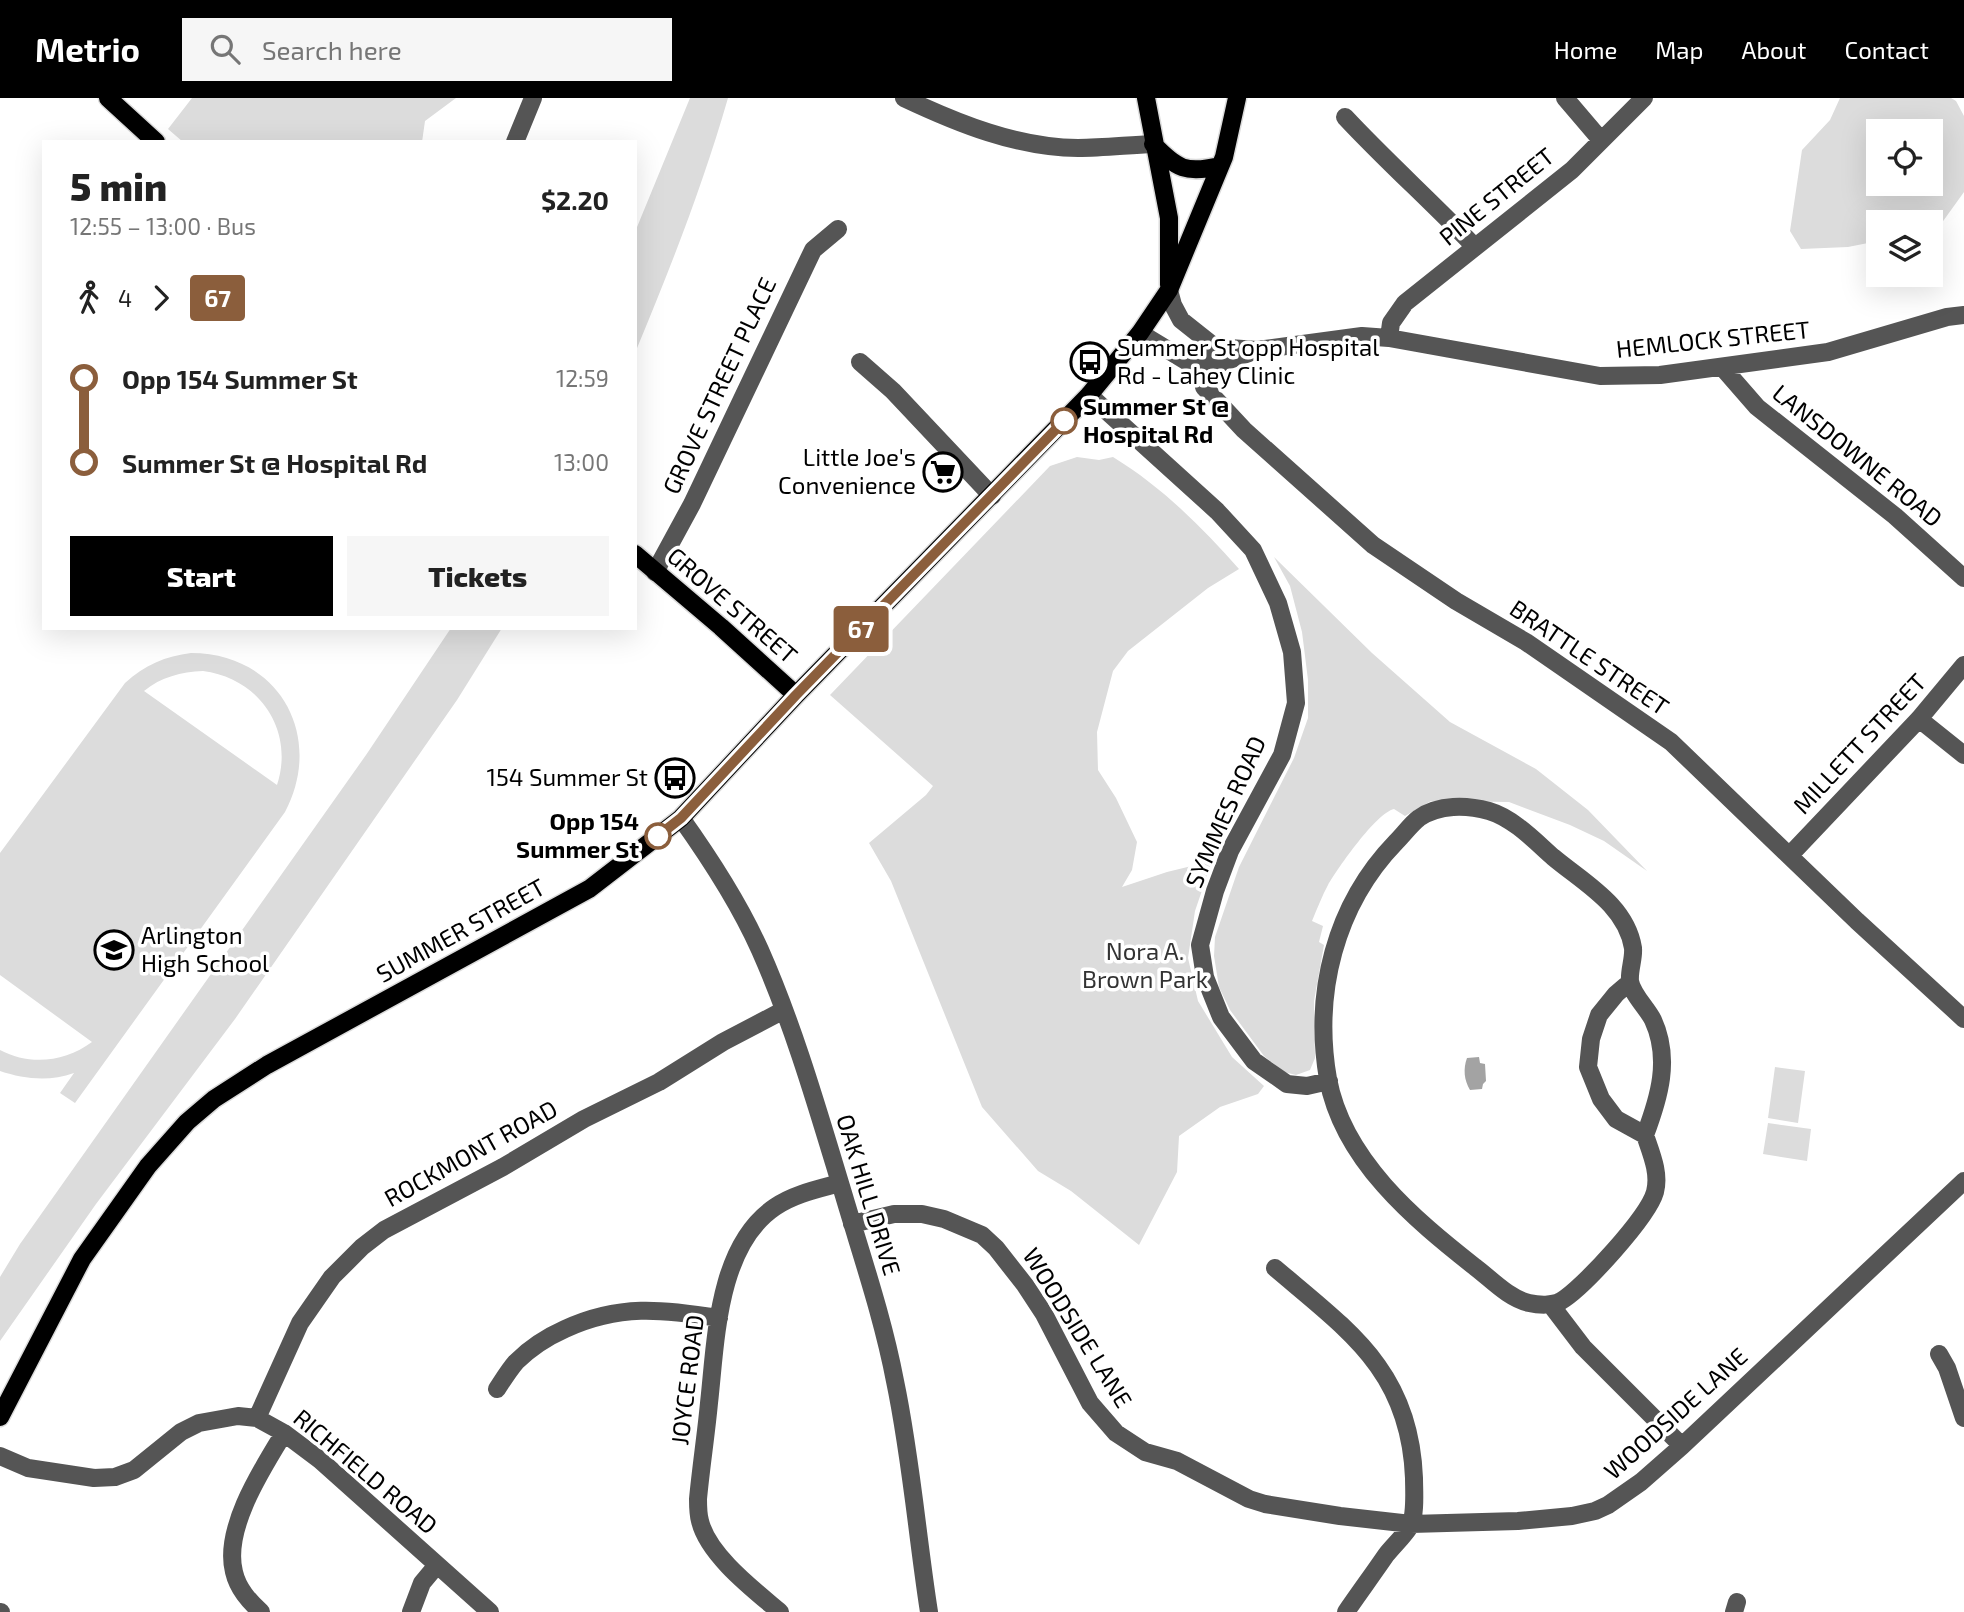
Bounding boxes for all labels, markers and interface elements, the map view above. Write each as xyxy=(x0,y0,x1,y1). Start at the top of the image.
search box xyxy=(182,18,672,81)
text: Metrio xyxy=(35,29,140,69)
icon: search xyxy=(206,30,244,68)
text: Search here xyxy=(262,34,402,65)
text: Home xyxy=(1554,35,1617,64)
text: Map xyxy=(1655,35,1703,64)
text: About xyxy=(1741,35,1807,64)
text: Contact xyxy=(1845,35,1929,64)
map controls xyxy=(1866,119,1943,287)
button: locate xyxy=(1866,119,1943,196)
street label: PINE STREET xyxy=(1433,141,1559,251)
text: 5 min xyxy=(70,163,167,209)
text: $2.20 xyxy=(541,184,609,215)
button: layers xyxy=(1866,210,1943,287)
text: 12:55 – 13:00 · Bus xyxy=(70,212,256,240)
street label: GROVE STREET PLACE xyxy=(656,273,782,498)
icon: walk xyxy=(70,279,108,317)
icon: forward xyxy=(142,279,180,317)
text: 67 xyxy=(204,283,231,312)
text: 4 xyxy=(118,284,132,312)
street label: HEMLOCK STREET xyxy=(1615,314,1811,363)
place label: Summer St opp Hospital Rd - Lahey Clinic xyxy=(1117,332,1379,389)
bus stop icon: Summer St opp Hospital Rd - Lahey Clinic xyxy=(1069,341,1111,383)
text: Opp 154 Summer St xyxy=(122,363,358,394)
text: 12:59 xyxy=(556,364,609,392)
street label: LANSDOWNE ROAD xyxy=(1767,378,1949,532)
place label: Summer St @ Hospital Rd xyxy=(1083,391,1229,448)
marker: Summer St @ Hospital Rd xyxy=(1051,408,1077,434)
place label: Little Joe's Convenience xyxy=(778,442,916,499)
text: Summer St @ Hospital Rd xyxy=(122,447,427,478)
text: 13:00 xyxy=(554,448,609,476)
supermarket icon: Little Joe's Convenience xyxy=(922,451,964,493)
button: Start xyxy=(70,536,333,616)
button: Tickets xyxy=(347,536,609,616)
street label: GROVE STREET xyxy=(662,541,804,669)
street label: BRATTLE STREET xyxy=(1505,593,1675,721)
line badge: 67 xyxy=(830,606,892,652)
text: 67 xyxy=(848,614,874,643)
street label: MILLETT STREET xyxy=(1787,667,1931,819)
street label: SYMMES ROAD xyxy=(1178,731,1271,892)
bus stop icon: 154 Summer St xyxy=(654,757,696,799)
place label: 154 Summer St xyxy=(486,762,648,791)
place label: Opp 154 Summer St xyxy=(516,806,639,863)
marker: Opp 154 Summer St xyxy=(645,823,671,849)
street label: SUMMER STREET xyxy=(371,871,550,988)
place label: Arlington High School xyxy=(141,920,269,977)
school or university icon: Arlington High School xyxy=(93,929,135,971)
park label: Nora A. Brown Park xyxy=(1082,936,1208,993)
street label: ROCKMONT ROAD xyxy=(379,1093,562,1212)
street label: OAK HILL DRIVE xyxy=(831,1110,908,1279)
street label: WOODSIDE LANE xyxy=(1018,1242,1139,1412)
street label: JOYCE ROAD xyxy=(664,1313,709,1447)
street label: WOODSIDE LANE xyxy=(1597,1341,1753,1485)
street label: RICHFIELD ROAD xyxy=(288,1402,444,1539)

